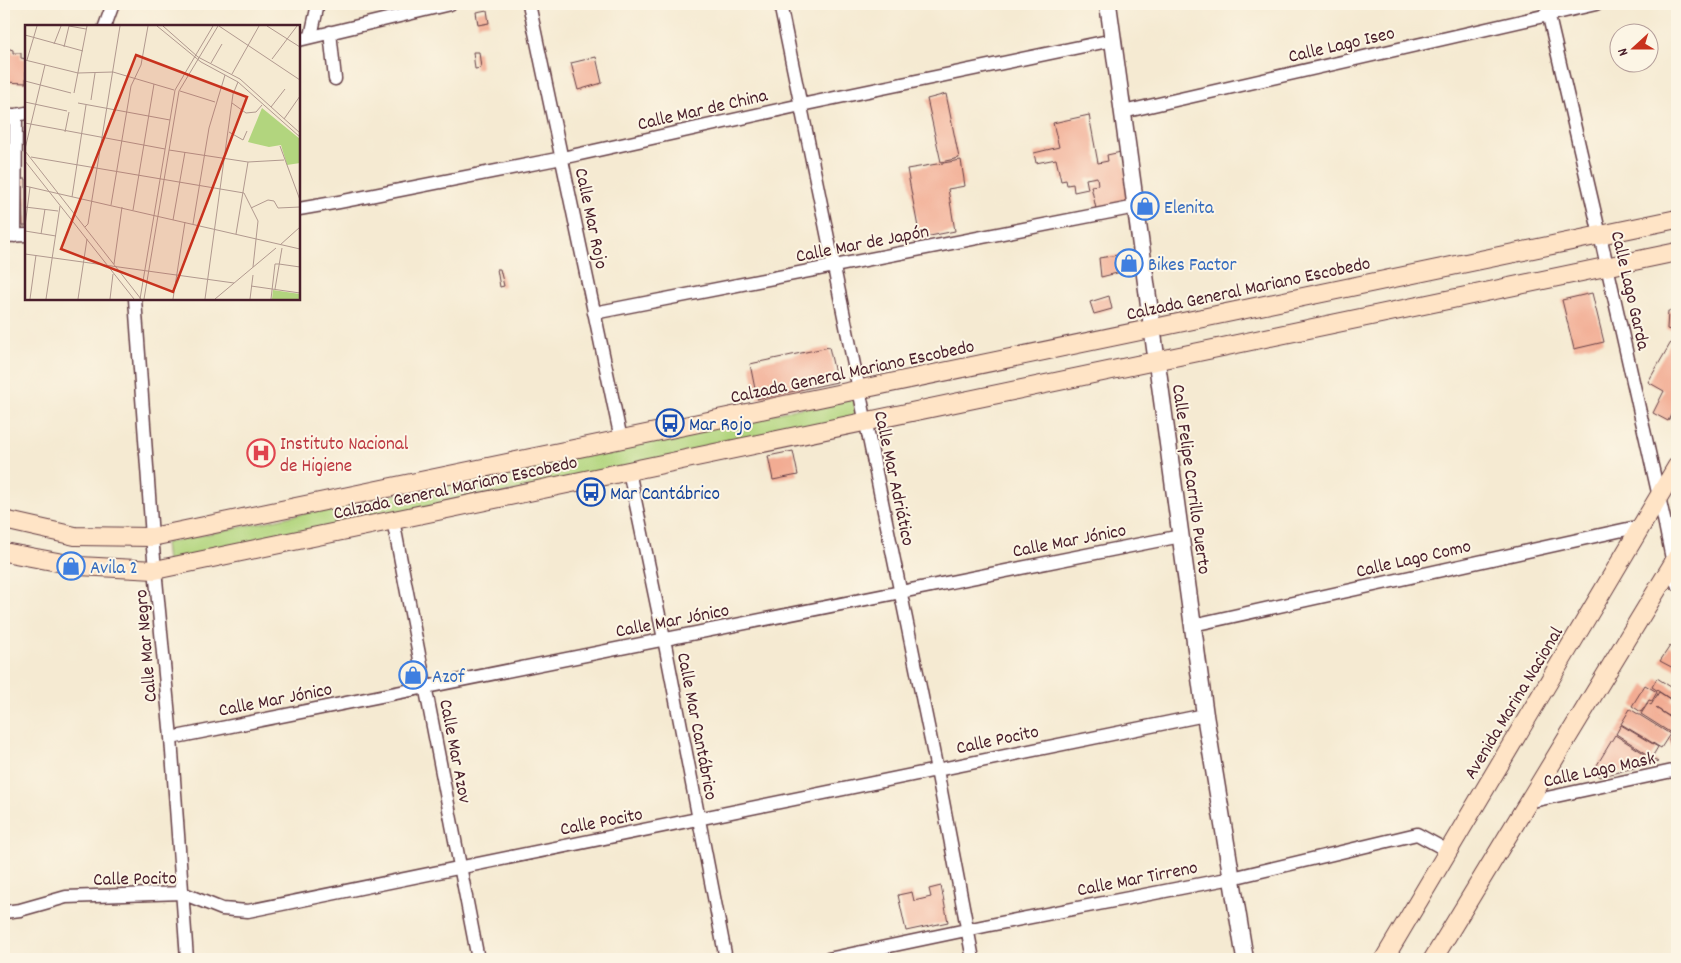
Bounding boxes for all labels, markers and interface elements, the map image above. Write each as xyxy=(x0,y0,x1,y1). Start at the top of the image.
street label: Calle Lago Iseo xyxy=(1286,21,1398,72)
north arrow xyxy=(1608,22,1658,72)
inset map xyxy=(25,25,300,300)
text: N xyxy=(1613,45,1634,59)
street label: Calle Mar de China xyxy=(635,83,771,139)
street label: Calle Mar Rojo xyxy=(566,166,613,272)
shop icon: Elenita xyxy=(1130,191,1160,221)
place label: Elenita xyxy=(1164,196,1215,223)
street label: Calle Mar de Japón xyxy=(794,219,931,272)
street label: Calle Lago Garda xyxy=(1602,229,1656,354)
shop icon: Bikes Factor xyxy=(1114,248,1144,278)
street label: Calzada General Mariano Escobedo xyxy=(1124,251,1373,329)
place label: Bikes Factor xyxy=(1148,253,1237,280)
street label: Calzada General Mariano Escobedo xyxy=(728,334,977,412)
street label: Calle Felipe Carrillo Puerto xyxy=(1163,383,1216,576)
bus stop icon: Mar Rojo xyxy=(655,408,685,438)
street label: Calle Mar Adriático xyxy=(865,409,920,549)
place label: Mar Rojo xyxy=(689,413,752,440)
place label: Instituto Nacional de Higiene xyxy=(280,432,409,481)
hospital icon: Instituto Nacional de Higiene xyxy=(246,438,276,468)
street label: Calzada General Mariano Escobedo xyxy=(331,450,580,528)
bus stop icon: Mar Cantábrico xyxy=(576,477,606,507)
place label: Mar Cantábrico xyxy=(610,482,720,509)
street label: Calle Mar Jónico xyxy=(1011,518,1129,567)
street label: Calle Lago Como xyxy=(1354,534,1474,587)
shop icon: Avila 2 xyxy=(56,551,86,581)
place label: Avila 2 xyxy=(90,556,138,583)
street label: Calle Mar Negro xyxy=(129,588,166,703)
street label: Calle Mar Jónico xyxy=(614,598,732,647)
street label: Avenida Marina Nacional xyxy=(1459,622,1572,785)
street label: Calle Mar Cantábrico xyxy=(668,651,723,803)
shop icon: Azof xyxy=(398,660,428,690)
place label: Azof xyxy=(432,665,466,692)
street label: Calle Mar Jónico xyxy=(217,677,335,726)
street label: Calle Mar Azov xyxy=(430,697,477,806)
street label: Calle Pocito xyxy=(954,720,1041,763)
street label: Calle Lago Mask xyxy=(1541,746,1658,796)
street label: Calle Pocito xyxy=(558,802,645,845)
street label: Calle Mar Tirreno xyxy=(1075,856,1200,905)
street label: Calle Pocito xyxy=(93,866,177,895)

